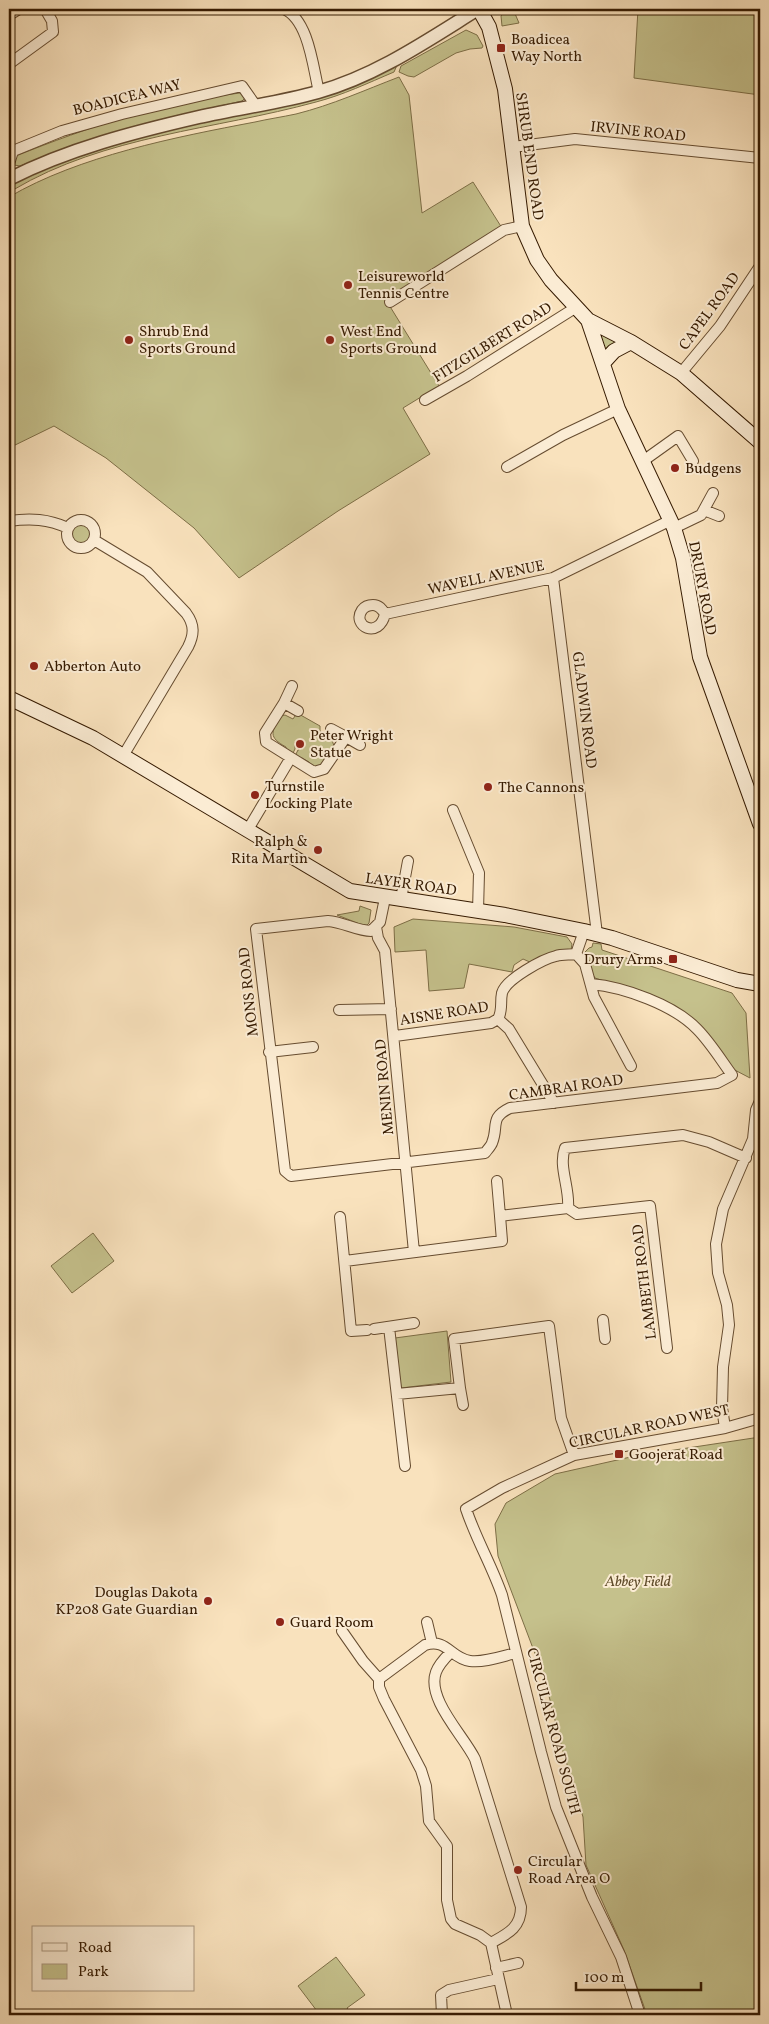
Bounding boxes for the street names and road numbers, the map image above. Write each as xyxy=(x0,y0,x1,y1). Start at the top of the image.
street label: BOADICEA WAY xyxy=(71,75,184,122)
street label: SHRUB END ROAD xyxy=(509,91,548,222)
street label: IRVINE ROAD xyxy=(589,117,687,148)
street label: CAPEL ROAD xyxy=(675,269,746,355)
street label: FITZGILBERT ROAD xyxy=(429,298,557,389)
street label: DRURY ROAD xyxy=(682,540,721,637)
street label: WAVELL AVENUE xyxy=(426,556,547,601)
street label: GLADWIN ROAD xyxy=(566,651,601,770)
street label: LAYER ROAD xyxy=(364,869,458,902)
street label: MONS ROAD xyxy=(234,946,265,1038)
street label: AISNE ROAD xyxy=(398,997,490,1032)
street label: MENIN ROAD xyxy=(371,1038,400,1136)
street label: CAMBRAI ROAD xyxy=(508,1070,625,1107)
street label: LAMBETH ROAD xyxy=(628,1223,663,1341)
street label: CIRCULAR ROAD WEST xyxy=(567,1400,731,1455)
street label: CIRCULAR ROAD SOUTH xyxy=(520,1646,585,1817)

